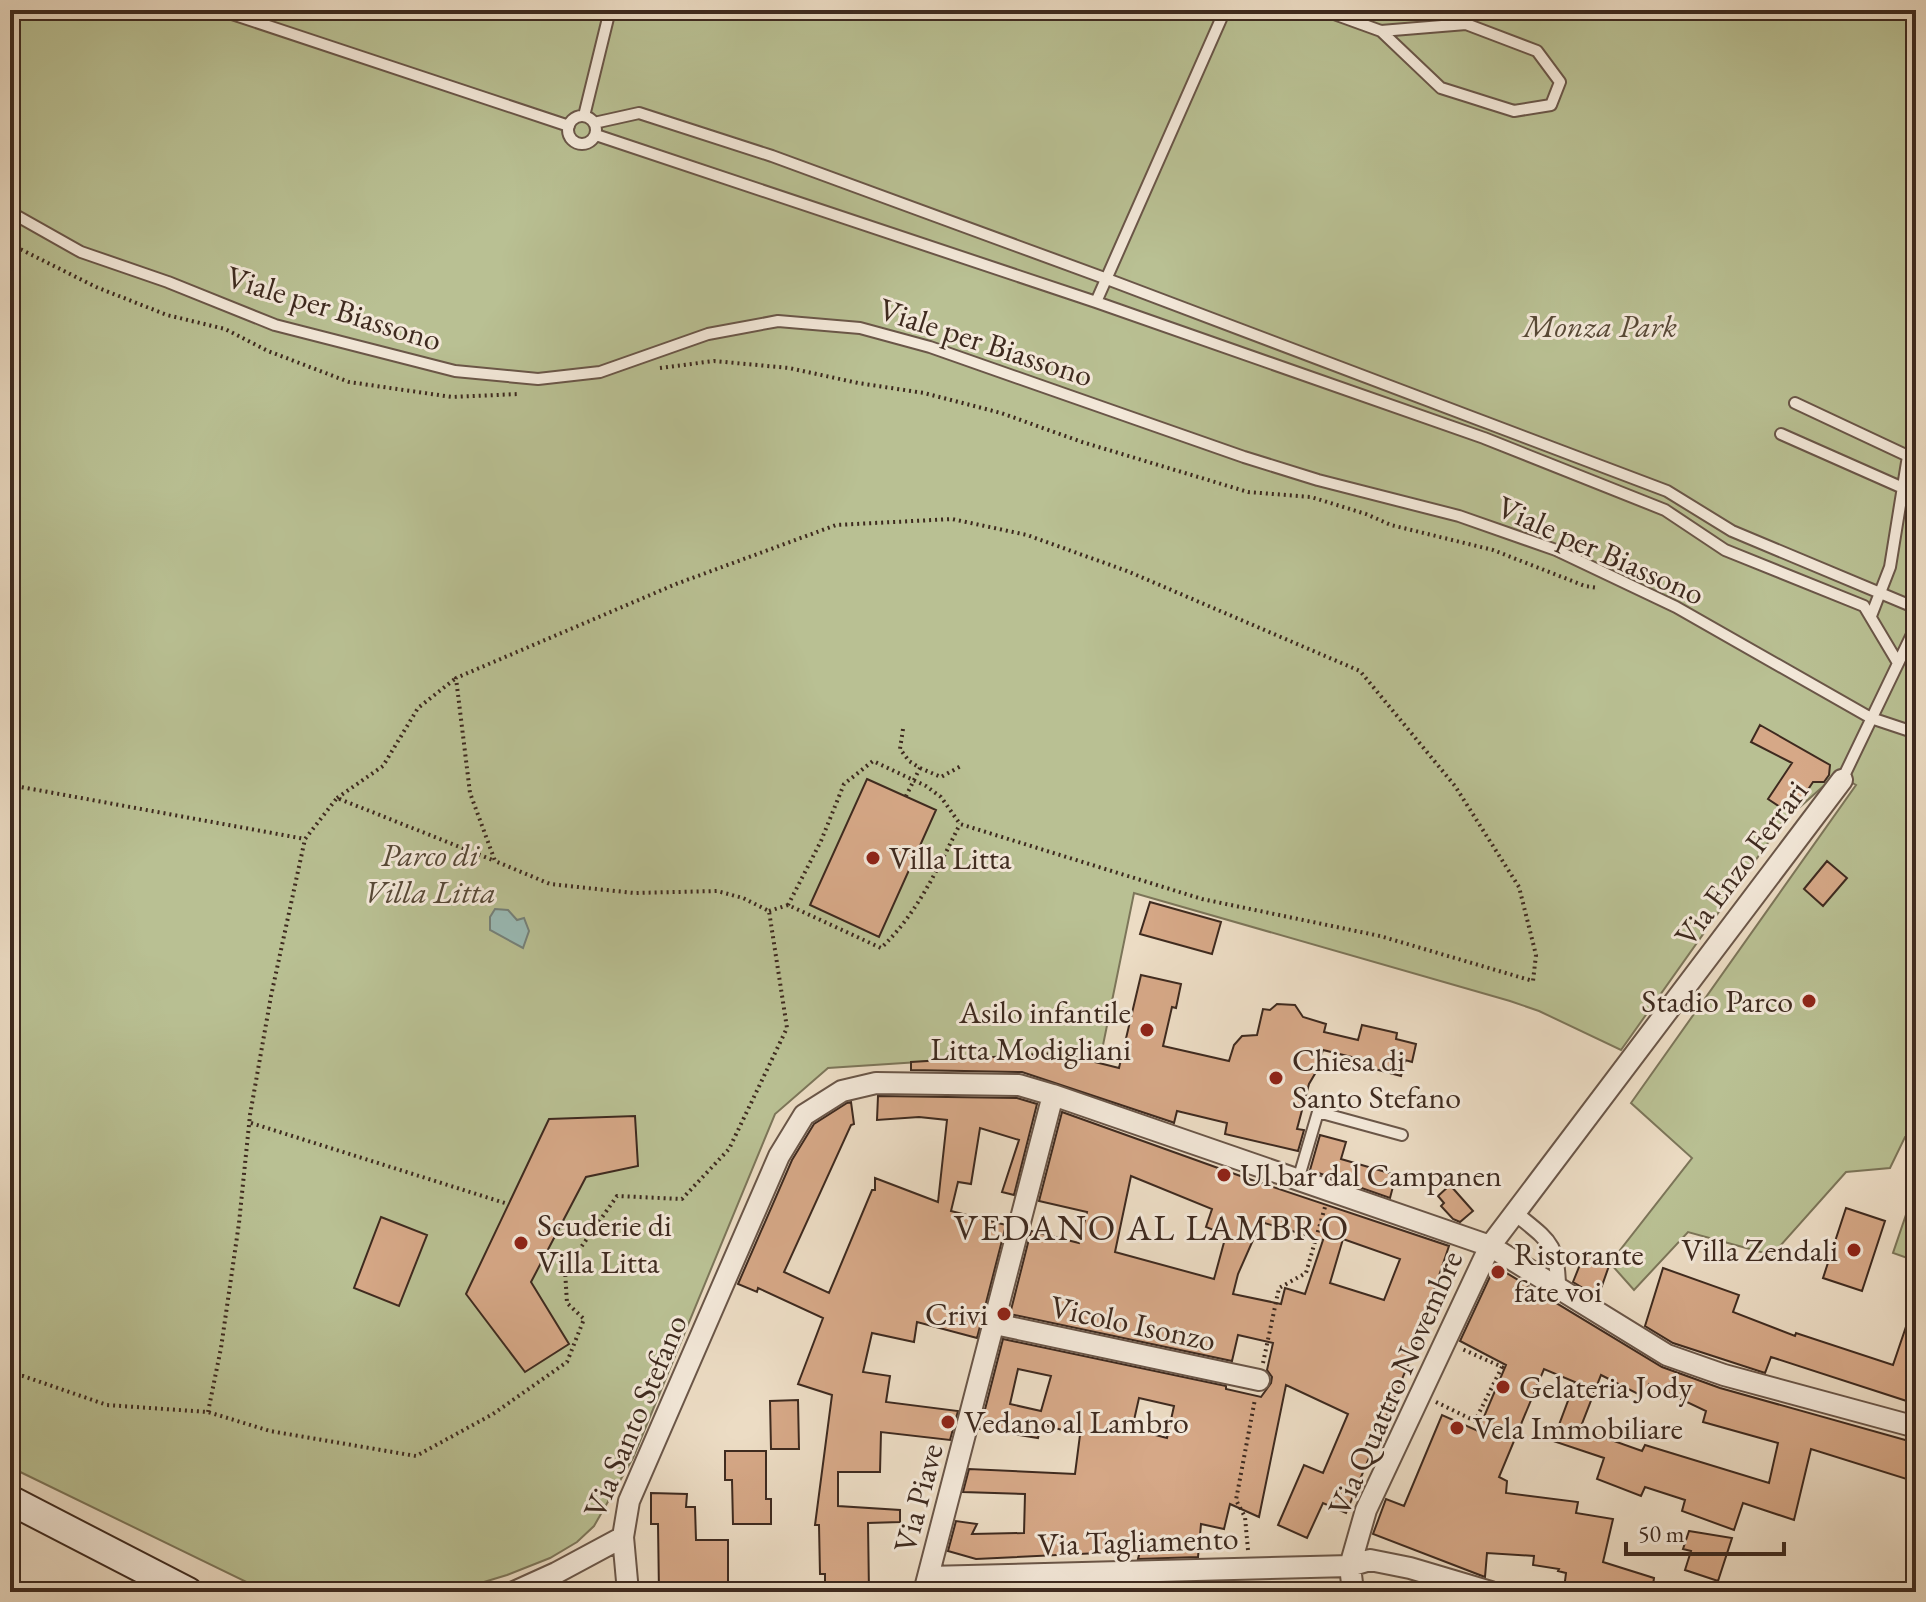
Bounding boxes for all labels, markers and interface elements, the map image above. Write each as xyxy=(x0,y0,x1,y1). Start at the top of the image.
street label: Viale per Biassono xyxy=(221,255,447,361)
street label: Viale per Biassono xyxy=(874,288,1098,396)
park label: Monza Park xyxy=(1521,305,1678,347)
street label: Viale per Biassono xyxy=(1491,485,1711,615)
street label: Via Enzo Ferrari xyxy=(1665,771,1817,955)
park label: Parco di Villa Litta xyxy=(364,834,496,913)
place label: Villa Litta xyxy=(889,837,1012,879)
marker: Villa Litta xyxy=(864,849,882,867)
place label: Stadio Parco xyxy=(1641,980,1793,1022)
place label: Asilo infantile Litta Modigliani xyxy=(930,991,1131,1070)
marker: Stadio Parco xyxy=(1800,992,1818,1010)
marker: Asilo infantile Litta Modigliani xyxy=(1138,1021,1156,1039)
place label: Chiesa di Santo Stefano xyxy=(1292,1039,1461,1118)
marker: Chiesa di Santo Stefano xyxy=(1267,1069,1285,1087)
place label: Ul bar dal Campanen xyxy=(1240,1154,1502,1196)
marker: Ul bar dal Campanen xyxy=(1215,1166,1233,1184)
place label: Scuderie di Villa Litta xyxy=(537,1204,672,1283)
district label: VEDANO AL LAMBRO xyxy=(954,1204,1350,1251)
place label: Villa Zendali xyxy=(1682,1229,1838,1271)
place label: Ristorante fate voi xyxy=(1514,1233,1644,1312)
marker: Scuderie di Villa Litta xyxy=(512,1234,530,1252)
marker: Villa Zendali xyxy=(1845,1241,1863,1259)
street label: Via Quattro Novembre xyxy=(1318,1244,1472,1522)
marker: Ristorante fate voi xyxy=(1489,1263,1507,1281)
street label: Vicolo Isonzo xyxy=(1046,1285,1220,1361)
place label: Crivi xyxy=(925,1293,988,1335)
marker: Crivi xyxy=(995,1305,1013,1323)
street label: Via Santo Stefano xyxy=(573,1308,697,1524)
place label: Gelateria Jody xyxy=(1519,1366,1693,1408)
marker: Gelateria Jody xyxy=(1494,1378,1512,1396)
place label: Vedano al Lambro xyxy=(964,1401,1189,1443)
place label: Vela Immobiliare xyxy=(1473,1407,1683,1449)
marker: Vedano al Lambro xyxy=(939,1413,957,1431)
marker: Vela Immobiliare xyxy=(1448,1419,1466,1437)
street label: Via Piave xyxy=(883,1439,953,1557)
scale bar xyxy=(1626,1506,1784,1556)
street label: Via Tagliamento xyxy=(1037,1517,1239,1565)
text: 50 m xyxy=(1638,1518,1685,1549)

